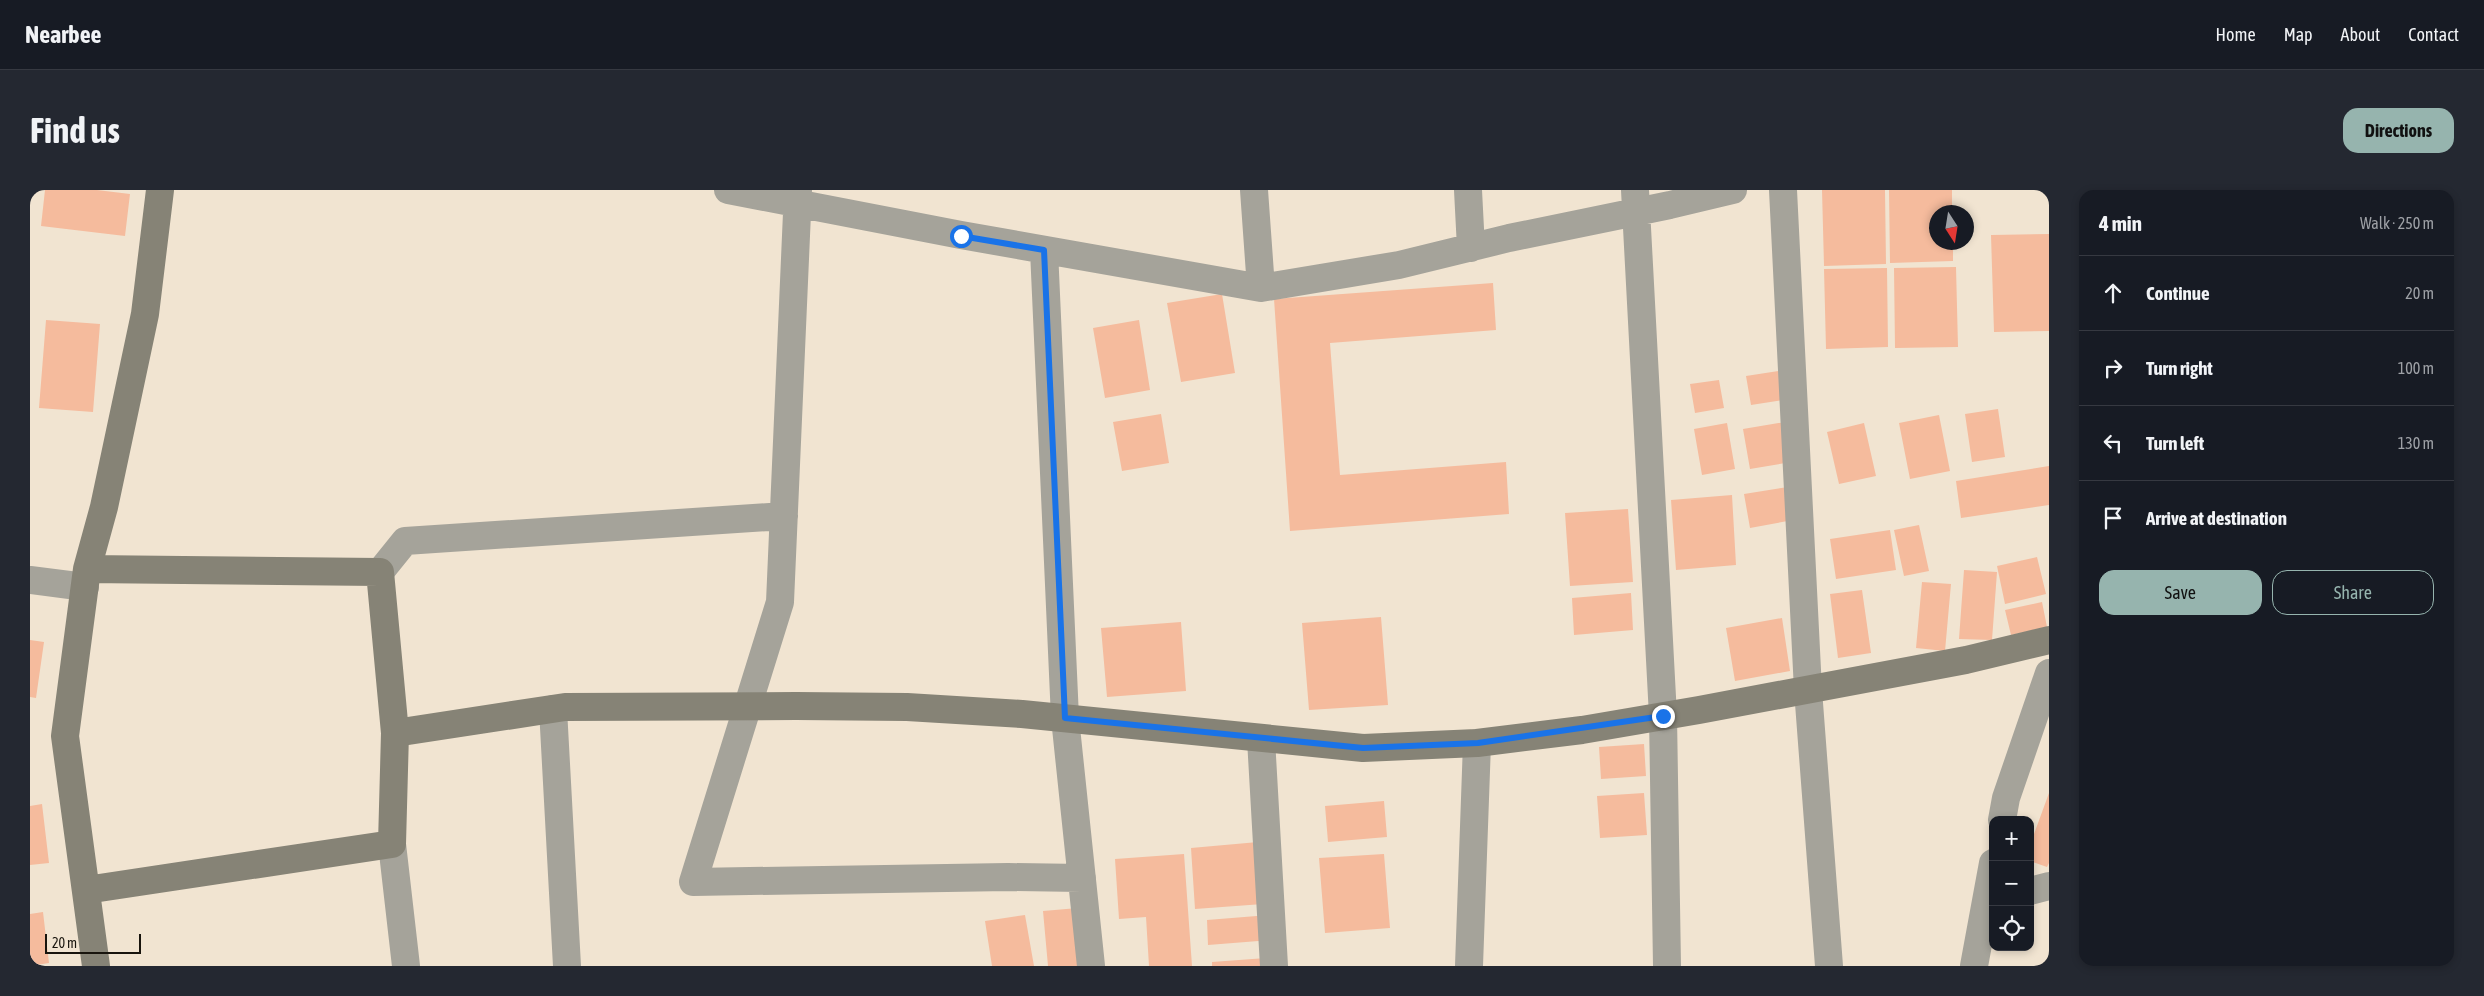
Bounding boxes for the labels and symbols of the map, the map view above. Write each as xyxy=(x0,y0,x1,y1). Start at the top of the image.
north arrow xyxy=(1929,205,1974,250)
route start xyxy=(950,225,973,248)
route end xyxy=(1652,705,1675,728)
scale bar xyxy=(45,931,141,954)

